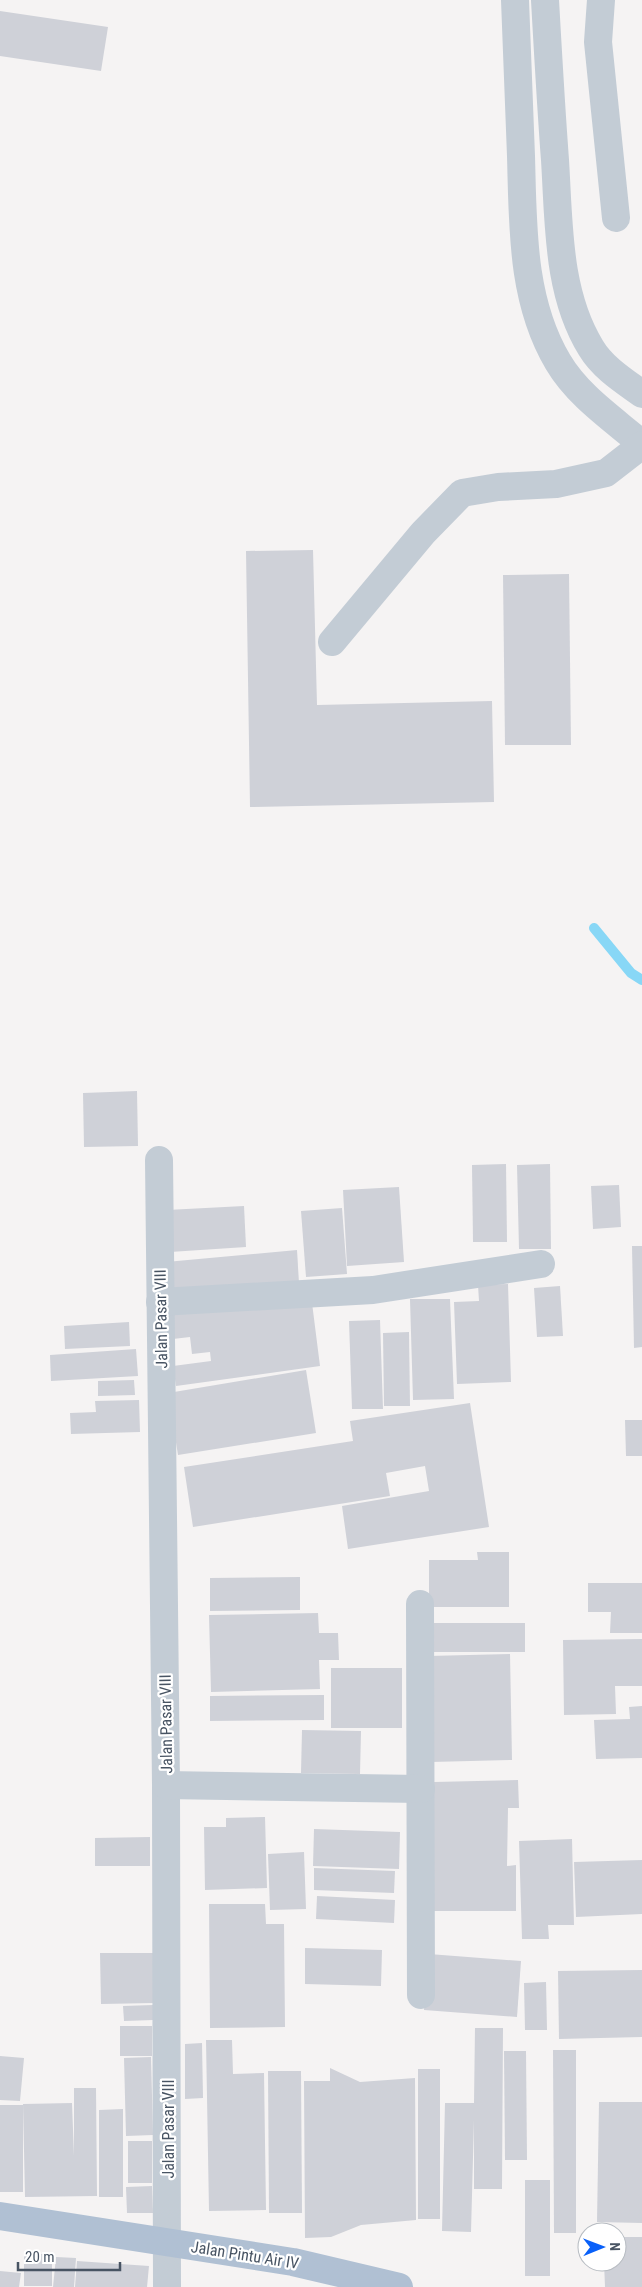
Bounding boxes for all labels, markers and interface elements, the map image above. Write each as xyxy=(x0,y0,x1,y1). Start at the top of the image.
street label: Jalan Pasar VIII xyxy=(151,1269,171,1369)
street label: Jalan Pasar VIII xyxy=(156,1674,176,1774)
street label: Jalan Pasar VIII xyxy=(159,2079,178,2179)
north arrow xyxy=(577,2222,627,2272)
street label: Jalan Pintu Air IV xyxy=(190,2237,300,2273)
scale bar xyxy=(18,2240,120,2272)
text: N xyxy=(607,2242,623,2251)
text: 20 m xyxy=(25,2248,55,2266)

